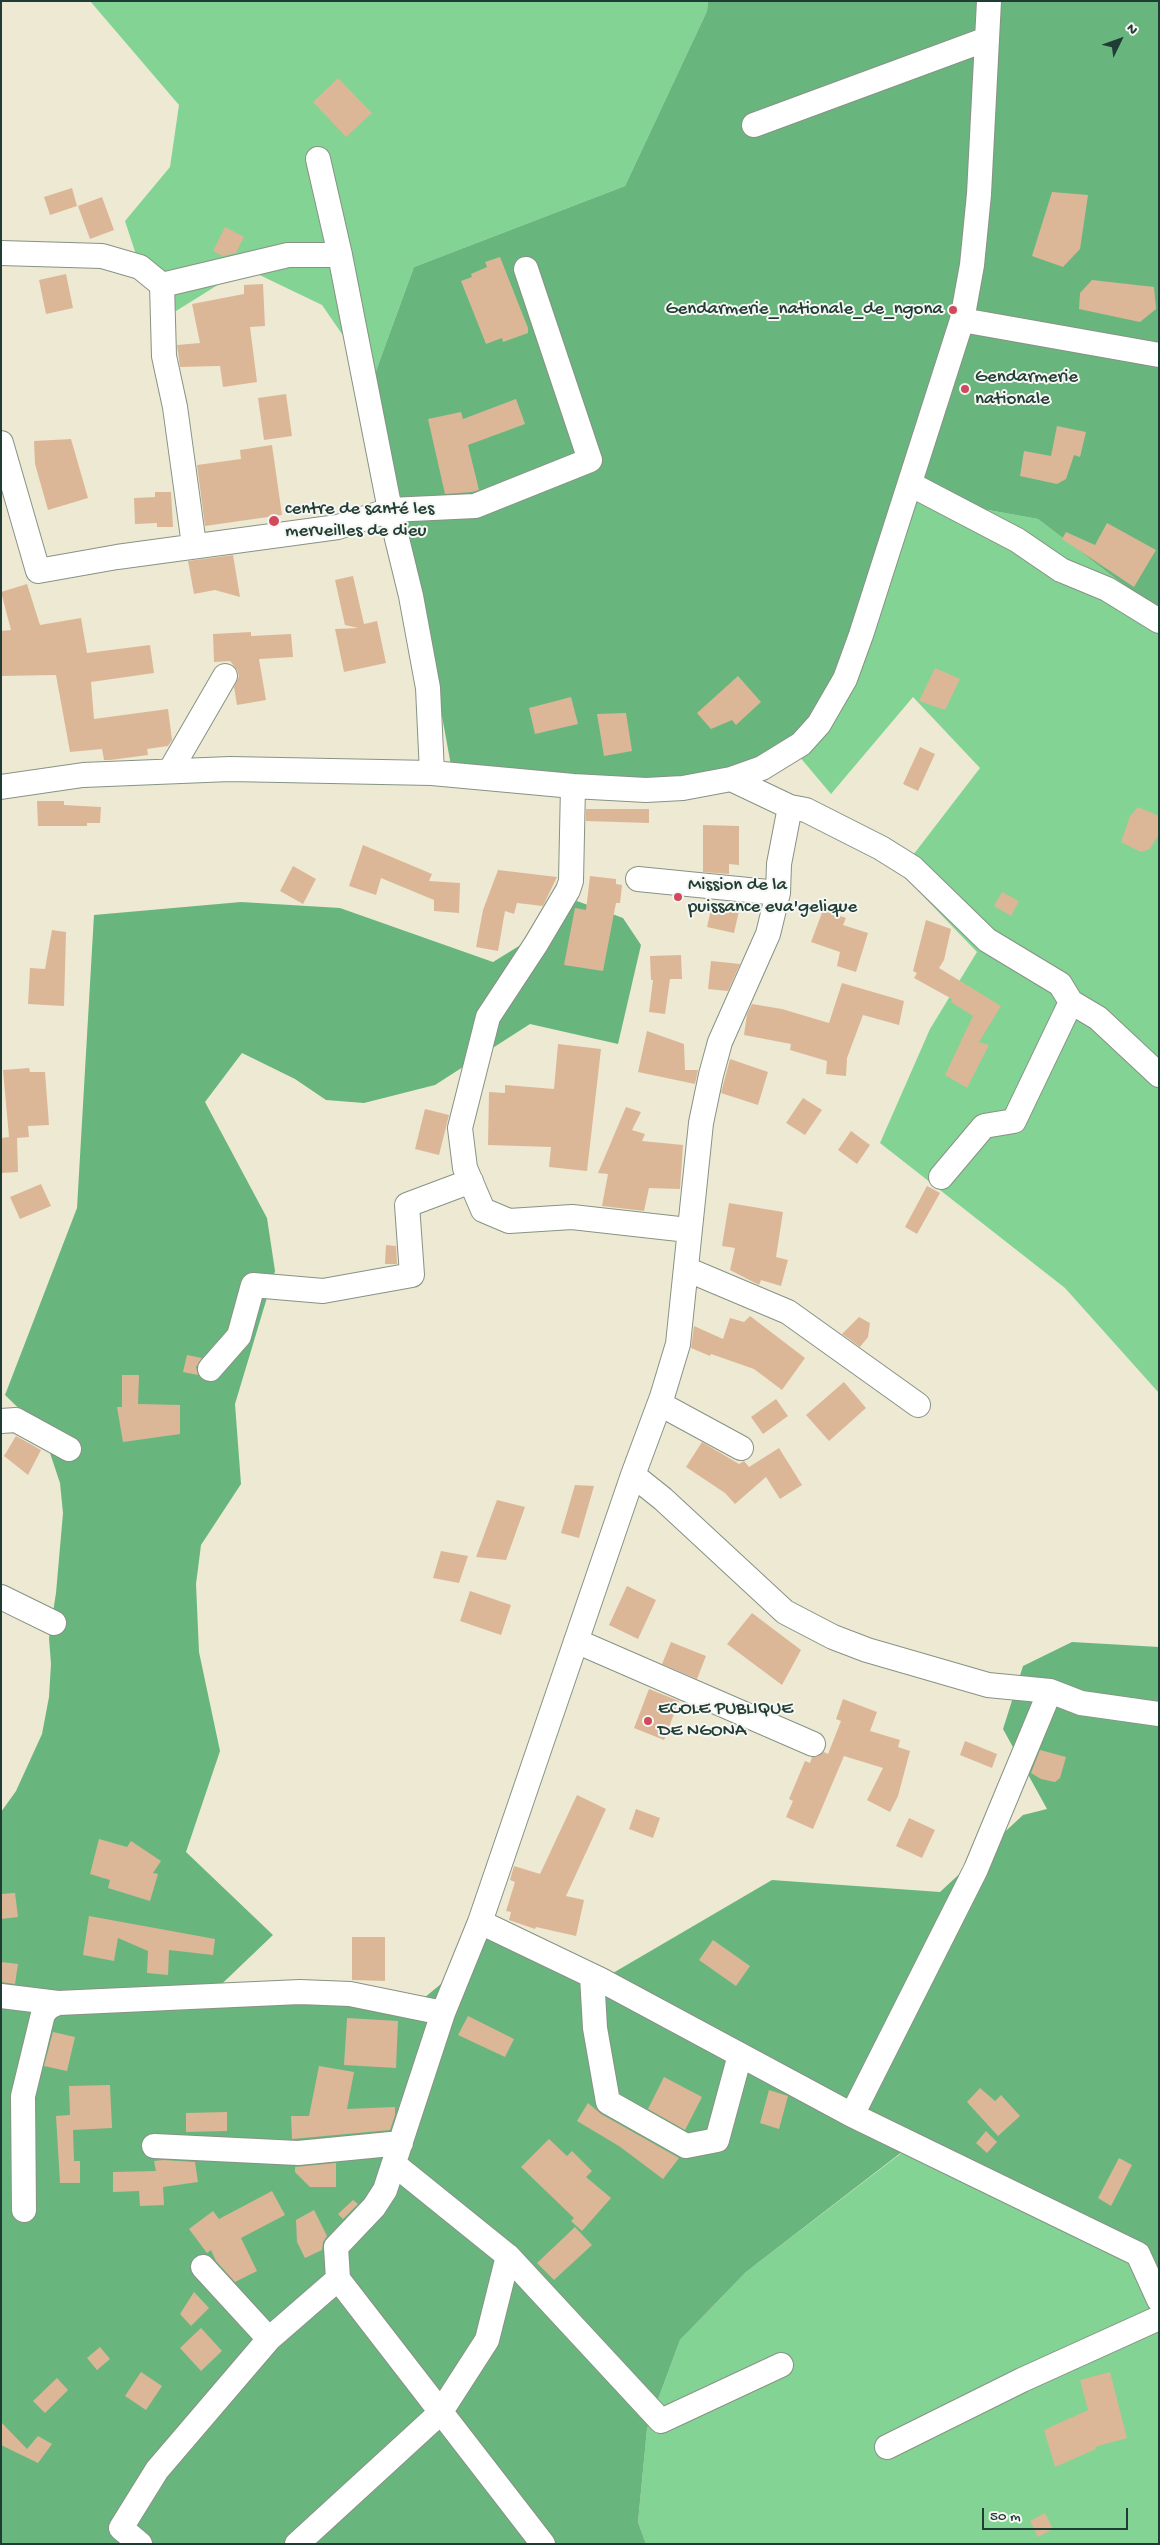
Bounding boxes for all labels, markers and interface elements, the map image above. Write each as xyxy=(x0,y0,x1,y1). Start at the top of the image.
north arrow xyxy=(1095,15,1145,65)
text: N xyxy=(1122,21,1141,39)
place label: Gendarmerie_nationale_de_ngona xyxy=(665,299,943,321)
marker: Gendarmerie_nationale_de_ngona xyxy=(947,304,959,316)
place label: Gendarmerie nationale xyxy=(975,367,1078,411)
marker: Gendarmerie nationale xyxy=(959,383,971,395)
place label: centre de santé les merveilles de dieu xyxy=(285,499,434,543)
marker: centre de santé les merveilles de dieu xyxy=(267,514,281,528)
place label: Mission de la puissance eva'gelique xyxy=(688,875,857,919)
marker: Mission de la puissance eva'gelique xyxy=(672,891,684,903)
place label: ECOLE PUBLIQUE DE NGONA xyxy=(658,1699,793,1743)
marker: ECOLE PUBLIQUE DE NGONA xyxy=(642,1715,654,1727)
scale bar xyxy=(985,2498,1131,2530)
text: 50 m xyxy=(990,2508,1021,2526)

